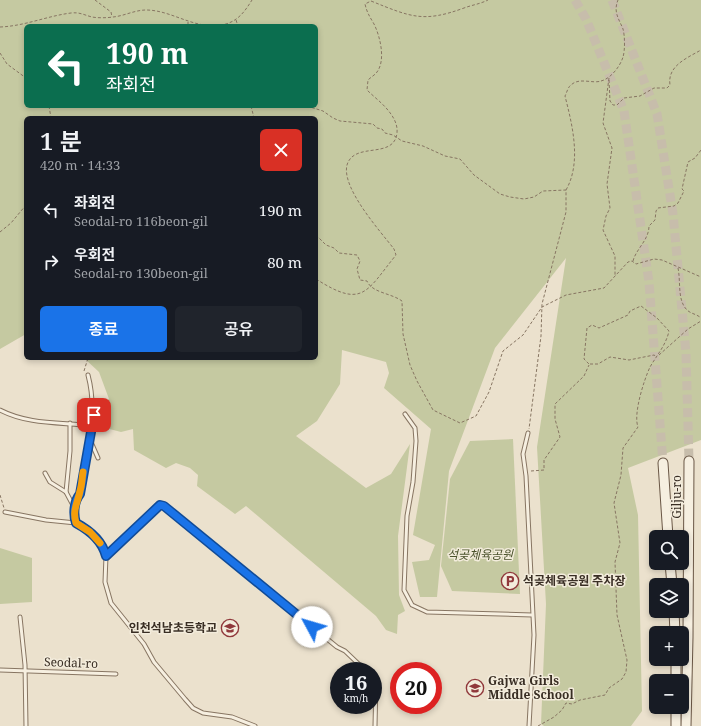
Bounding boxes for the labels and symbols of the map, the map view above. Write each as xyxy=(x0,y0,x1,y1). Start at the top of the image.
pin xyxy=(77,398,111,432)
street label: Gilju-ro xyxy=(668,475,685,519)
park label: 석곶체육공원 xyxy=(447,546,514,563)
parking icon: 석곶체육공원 주차장 xyxy=(500,571,520,591)
place label: 석곶체육공원 주차장 xyxy=(523,572,625,589)
position arrow xyxy=(291,606,333,648)
school or university icon: 인천석남초등학교 xyxy=(220,618,240,638)
place label: 인천석남초등학교 xyxy=(129,619,217,636)
street label: Seodal-ro xyxy=(44,653,98,672)
speed limit sign: 20 xyxy=(390,662,442,714)
place label: Gajwa Girls Middle School xyxy=(488,672,574,703)
school or university icon: Gajwa Girls Middle School xyxy=(465,678,485,698)

